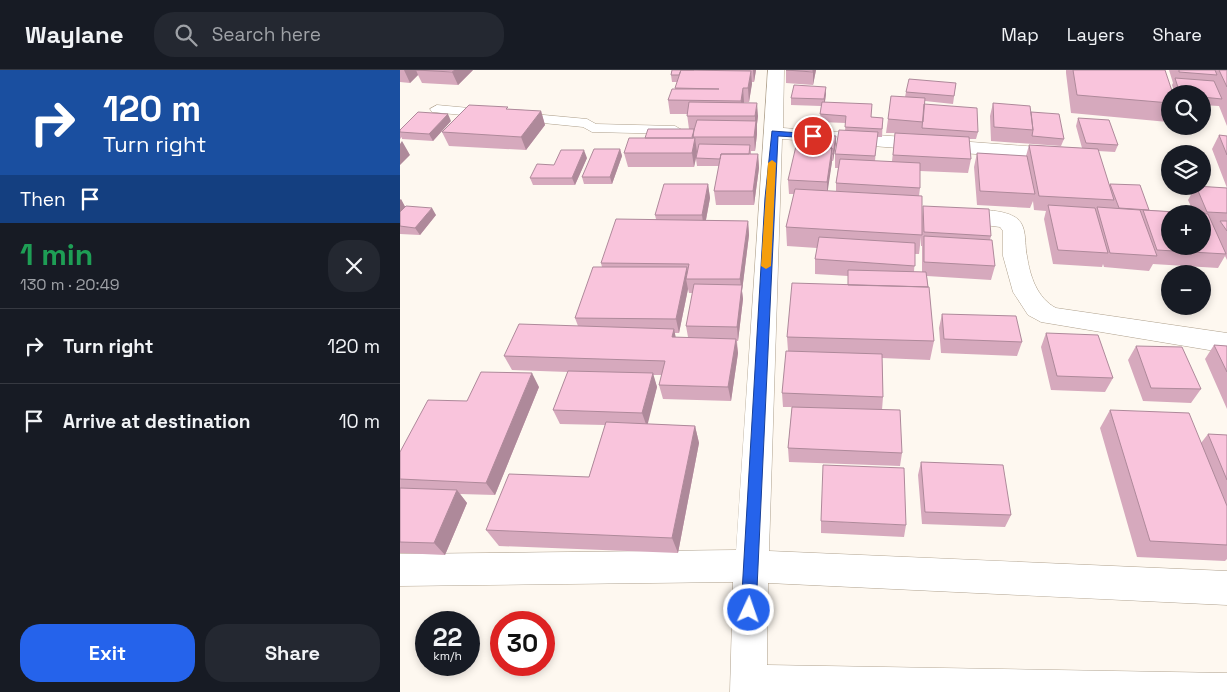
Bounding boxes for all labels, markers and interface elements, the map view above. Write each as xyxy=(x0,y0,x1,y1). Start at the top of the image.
search box xyxy=(154,12,504,57)
text: Waylane xyxy=(25,19,124,50)
icon: search xyxy=(172,21,200,49)
text: Search here xyxy=(212,22,321,47)
text: Map xyxy=(1001,23,1039,46)
text: Layers xyxy=(1067,23,1124,46)
text: Share xyxy=(1152,23,1202,46)
map controls xyxy=(1161,85,1211,315)
button: search xyxy=(1161,85,1211,135)
text: 120 m xyxy=(103,87,201,131)
icon: right xyxy=(20,90,85,155)
pin xyxy=(792,115,834,157)
icon: arrive xyxy=(799,122,827,150)
text: Turn right xyxy=(103,130,206,158)
button: layers xyxy=(1161,145,1211,195)
icon: arrive xyxy=(76,185,104,213)
text: Then xyxy=(20,187,66,212)
button: + xyxy=(1161,205,1211,255)
text: 1 min xyxy=(20,235,93,274)
button: close xyxy=(328,240,380,292)
button: − xyxy=(1161,265,1211,315)
text: 130 m · 20:49 xyxy=(20,274,119,295)
icon: right xyxy=(20,332,48,360)
text: Turn right xyxy=(63,334,153,359)
text: 120 m xyxy=(327,334,380,359)
icon: arrive xyxy=(20,407,48,435)
text: Arrive at destination xyxy=(63,409,251,434)
text: 10 m xyxy=(339,409,380,434)
position arrow xyxy=(722,583,774,635)
speed limit sign: 30 xyxy=(490,611,555,676)
text: 22 xyxy=(433,621,462,653)
button: Exit xyxy=(20,624,195,682)
button: Share xyxy=(205,624,380,682)
text: km/h xyxy=(433,648,462,664)

